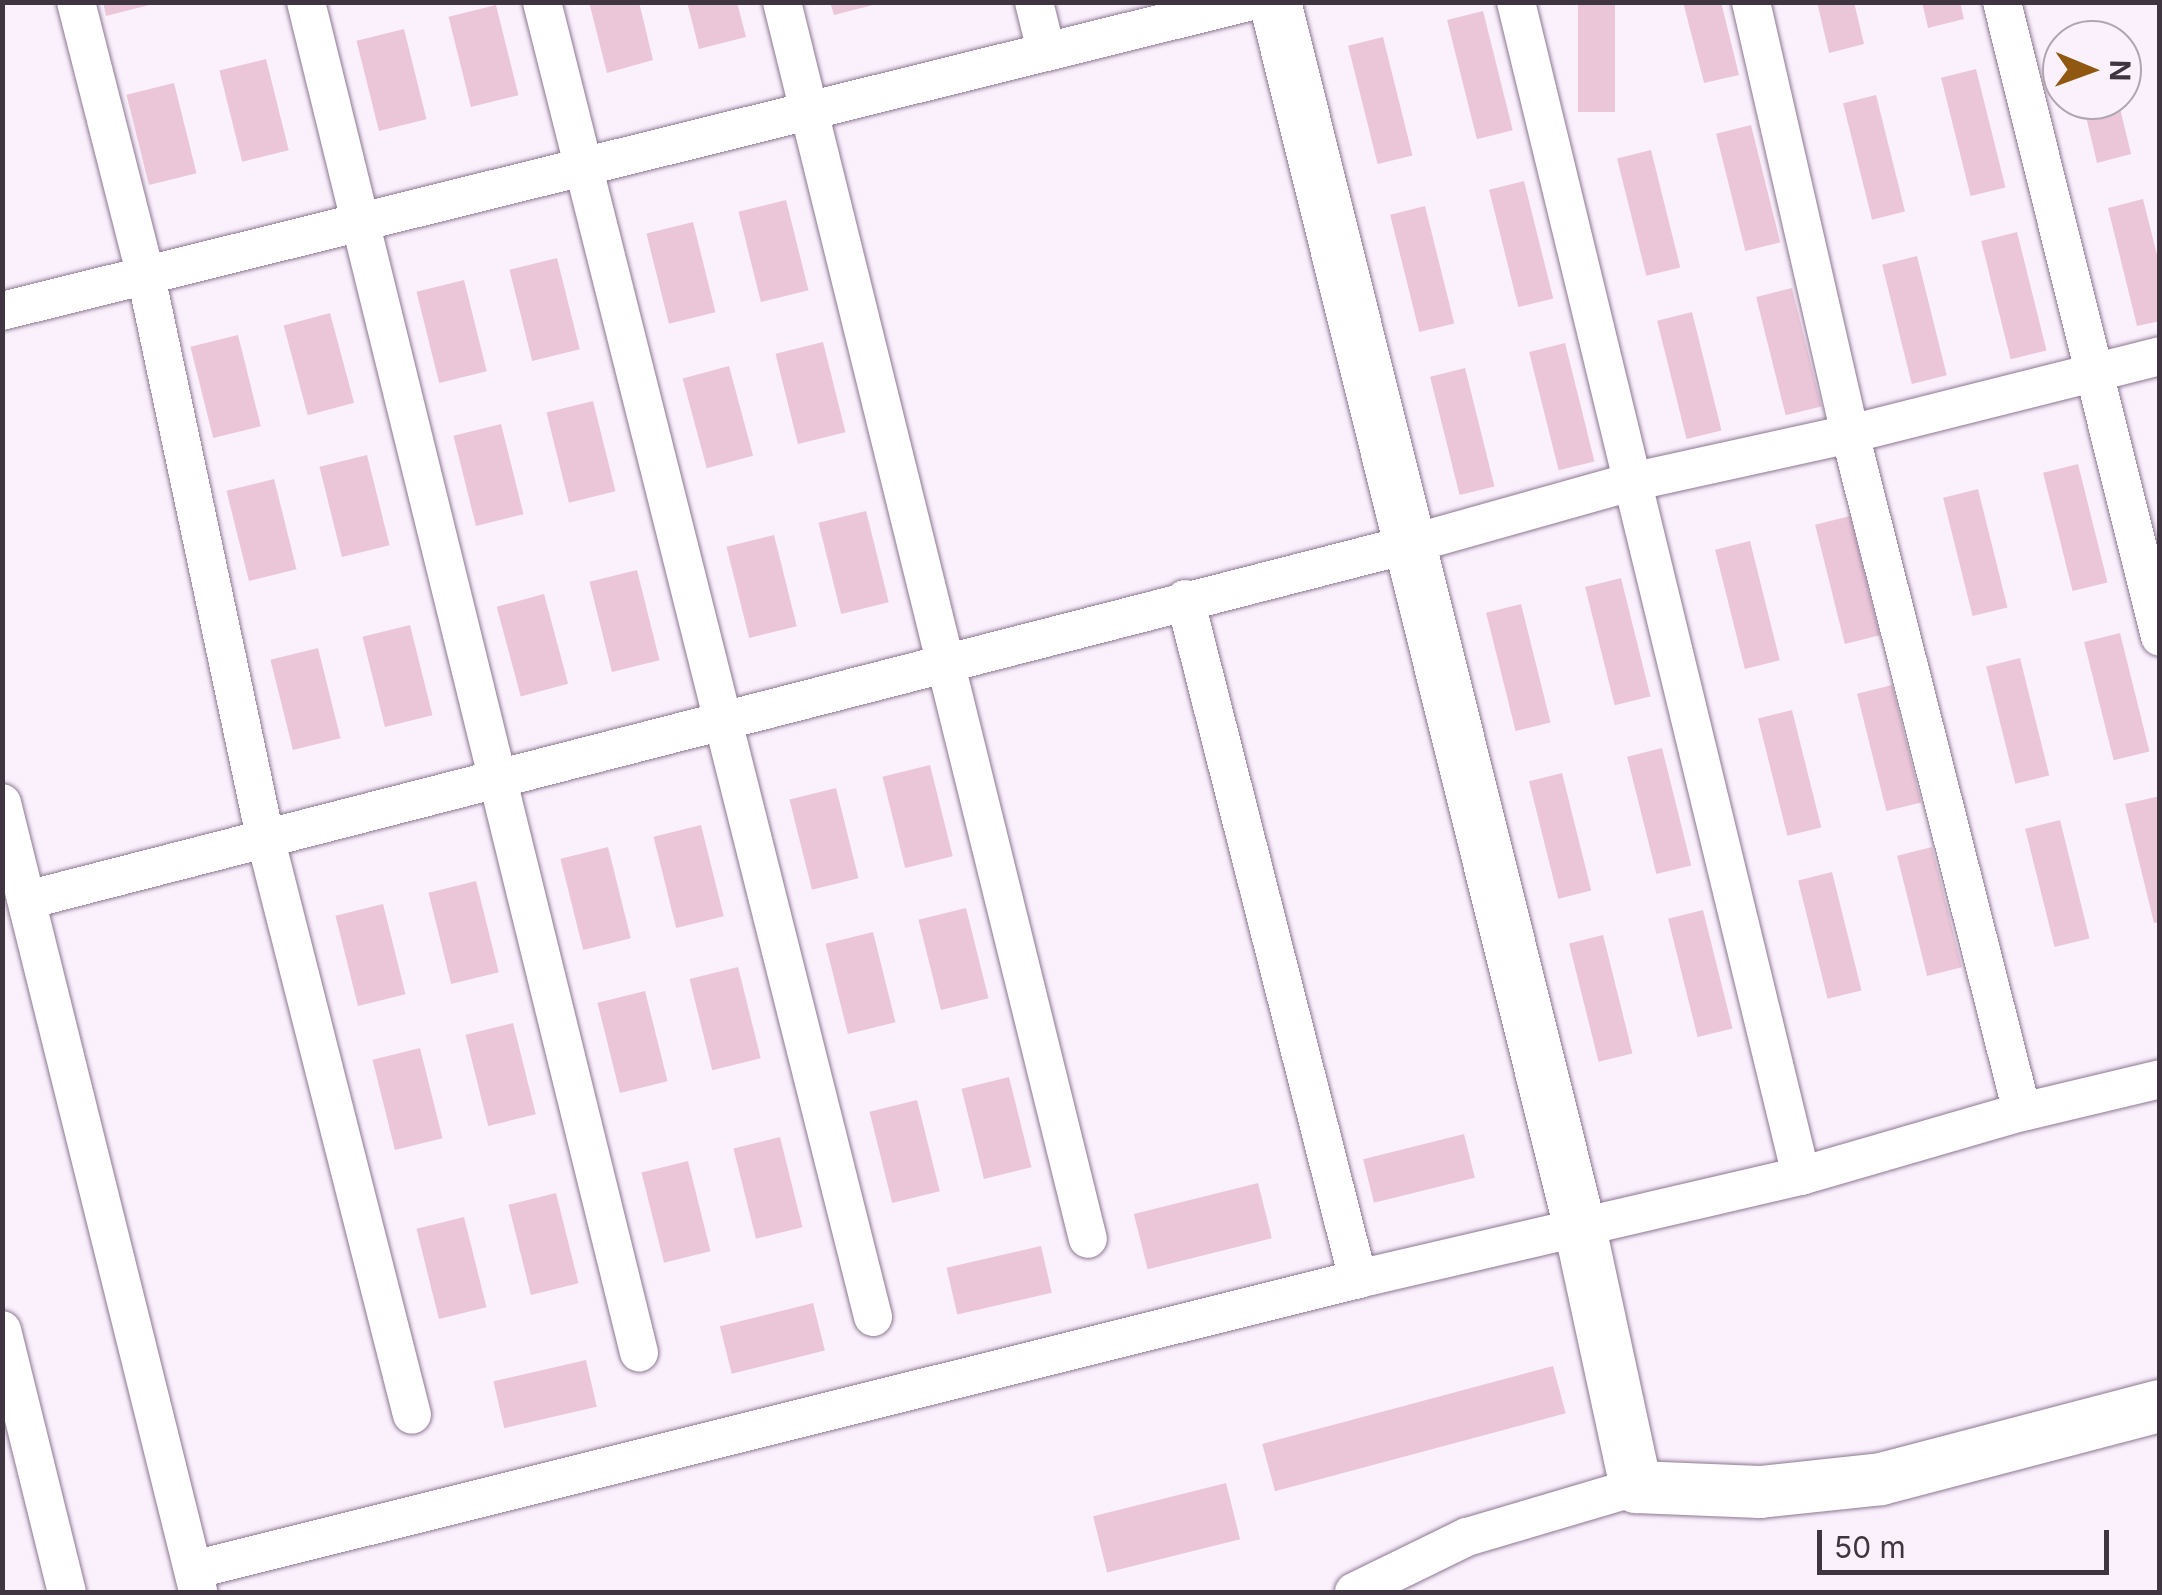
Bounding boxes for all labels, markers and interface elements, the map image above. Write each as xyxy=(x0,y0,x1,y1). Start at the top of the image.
north arrow xyxy=(2042,20,2142,120)
text: N xyxy=(2103,60,2137,81)
scale bar xyxy=(1822,1510,2114,1572)
text: 50 m xyxy=(1834,1529,1906,1565)

